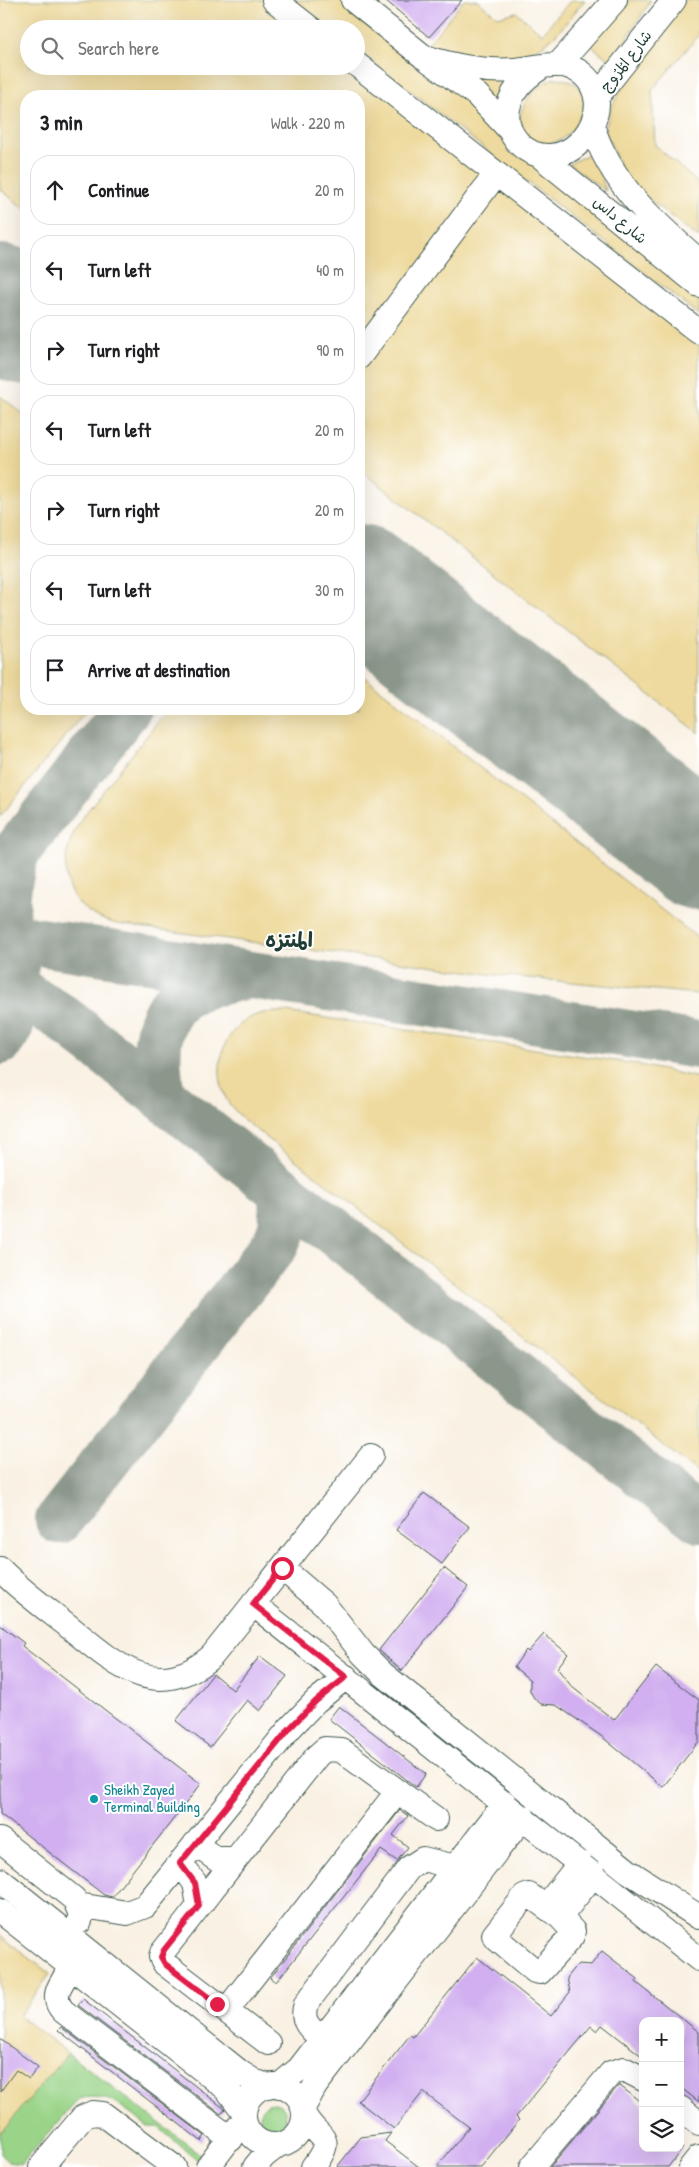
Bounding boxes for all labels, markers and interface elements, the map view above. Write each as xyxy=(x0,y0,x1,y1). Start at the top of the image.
search box xyxy=(20,20,365,75)
street label: شارع المُرُوج xyxy=(595,26,656,96)
icon: search xyxy=(38,34,66,62)
text: Search here xyxy=(78,35,159,61)
text: 3 min xyxy=(40,108,83,137)
text: Walk · 220 m xyxy=(271,112,345,134)
icon: ahead xyxy=(41,176,69,204)
text: Continue xyxy=(88,177,149,203)
text: 20 m xyxy=(315,179,344,201)
street label: شارع داس xyxy=(589,191,652,248)
icon: left xyxy=(41,256,69,284)
text: Turn left xyxy=(88,257,151,283)
text: 40 m xyxy=(316,259,344,281)
icon: right xyxy=(41,336,69,364)
text: Turn right xyxy=(88,337,159,363)
text: 90 m xyxy=(316,339,344,361)
icon: left xyxy=(41,416,69,444)
text: Turn left xyxy=(88,417,151,443)
text: 20 m xyxy=(315,419,344,441)
icon: right xyxy=(41,496,69,524)
text: Turn right xyxy=(88,497,159,523)
text: 20 m xyxy=(315,499,344,521)
icon: left xyxy=(41,576,69,604)
text: Turn left xyxy=(88,577,151,603)
text: 30 m xyxy=(315,579,344,601)
icon: arrive xyxy=(41,656,69,684)
text: Arrive at destination xyxy=(88,657,230,683)
district label: المنتزه xyxy=(265,926,313,953)
route start xyxy=(271,1557,294,1580)
place label: Sheikh Zayed Terminal Building xyxy=(104,1779,200,1817)
marker: Sheikh Zayed Terminal Building xyxy=(88,1793,100,1805)
route end xyxy=(206,1993,229,2016)
map controls xyxy=(639,2017,684,2152)
button: + xyxy=(639,2017,684,2062)
button: − xyxy=(639,2062,684,2107)
button: layers xyxy=(639,2107,684,2152)

